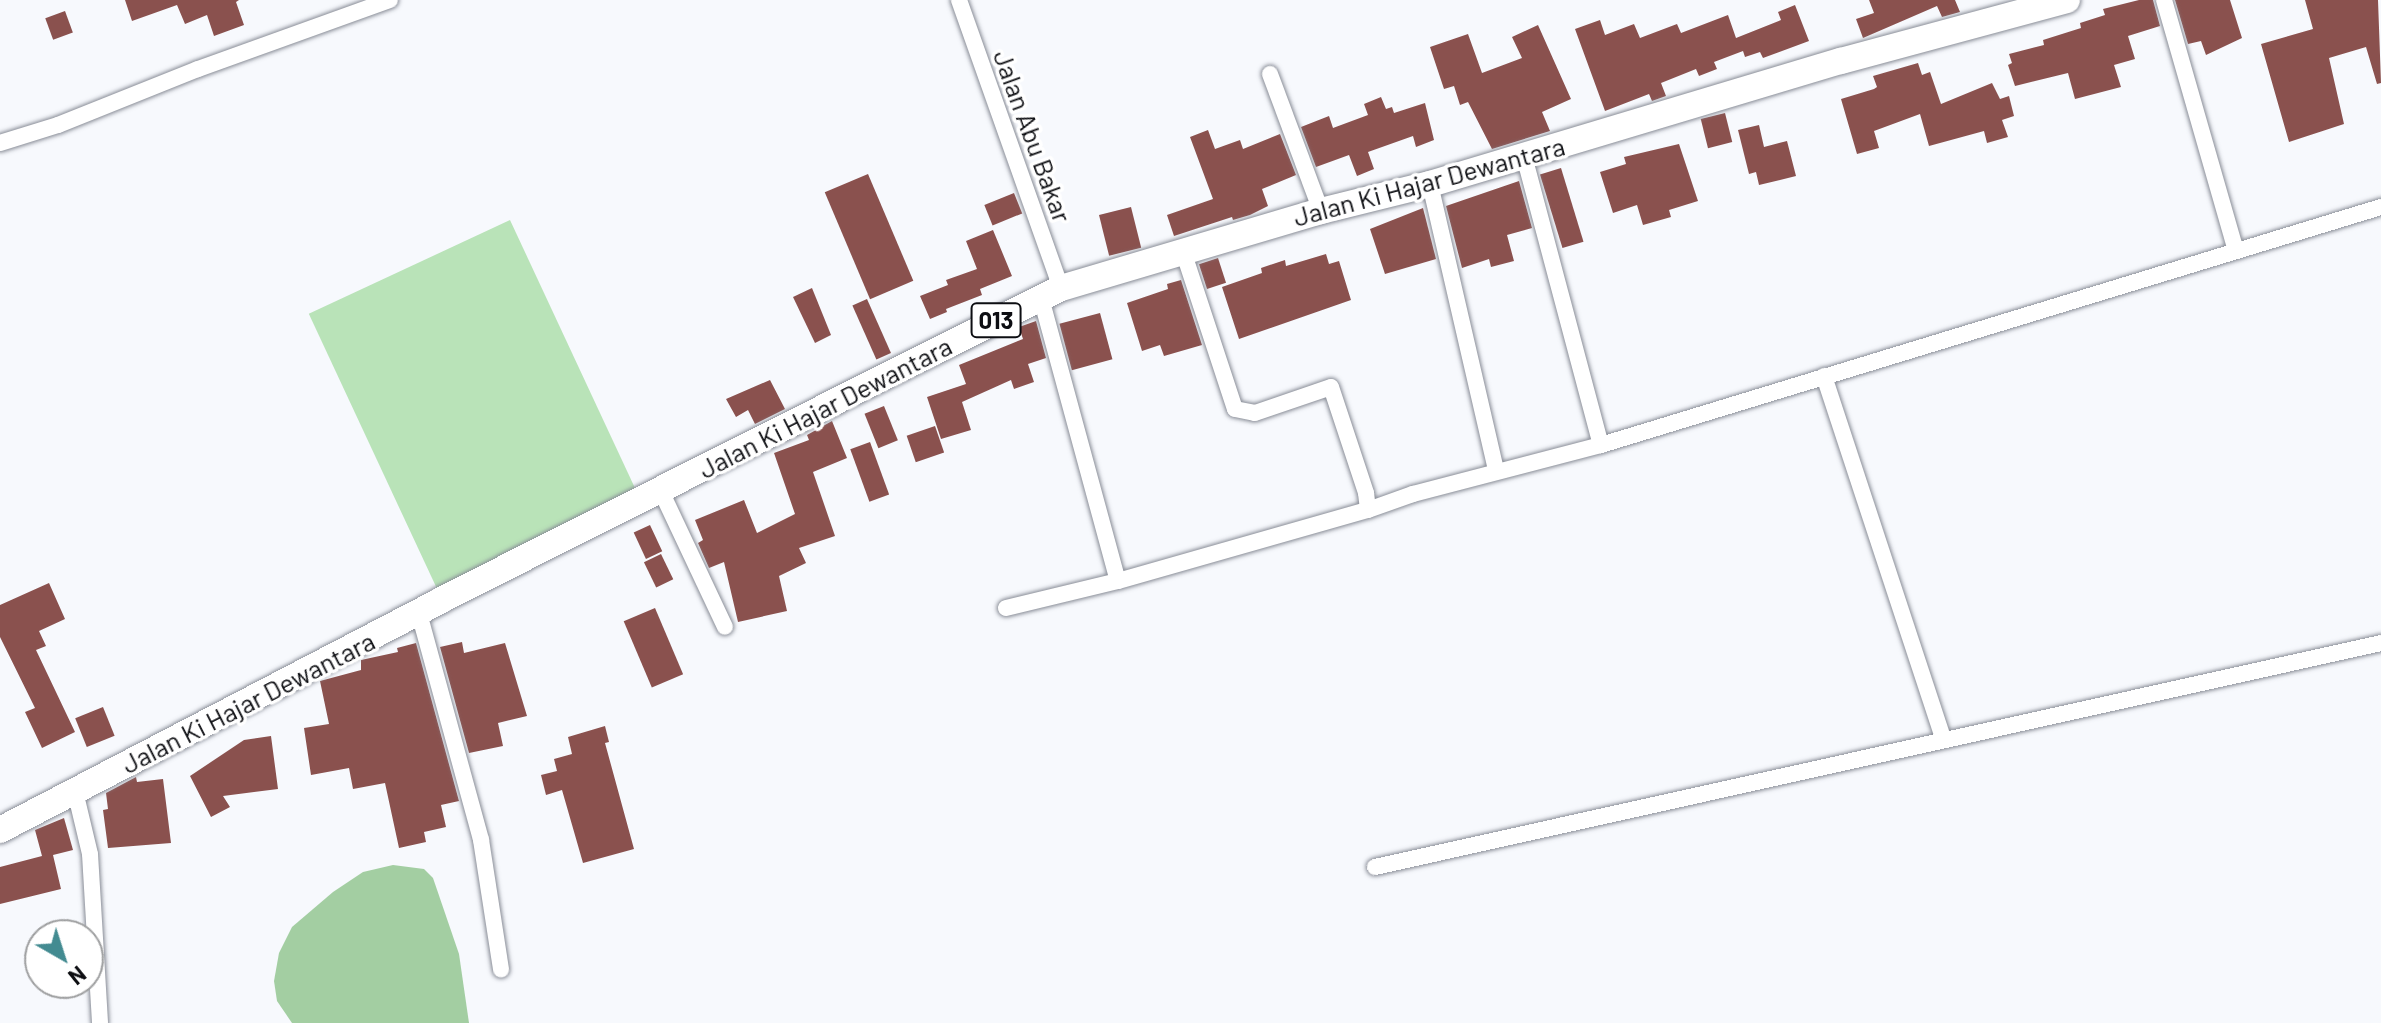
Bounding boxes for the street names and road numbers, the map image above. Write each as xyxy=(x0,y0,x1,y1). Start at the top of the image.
street label: Jalan Abu Bakar xyxy=(987,46,1079,226)
street label: Jalan Ki Hajar Dewantara xyxy=(1290,130,1568,232)
road number: 013 xyxy=(970,300,1022,340)
street label: Jalan Ki Hajar Dewantara xyxy=(693,330,957,484)
street label: Jalan Ki Hajar Dewantara xyxy=(116,625,380,779)

